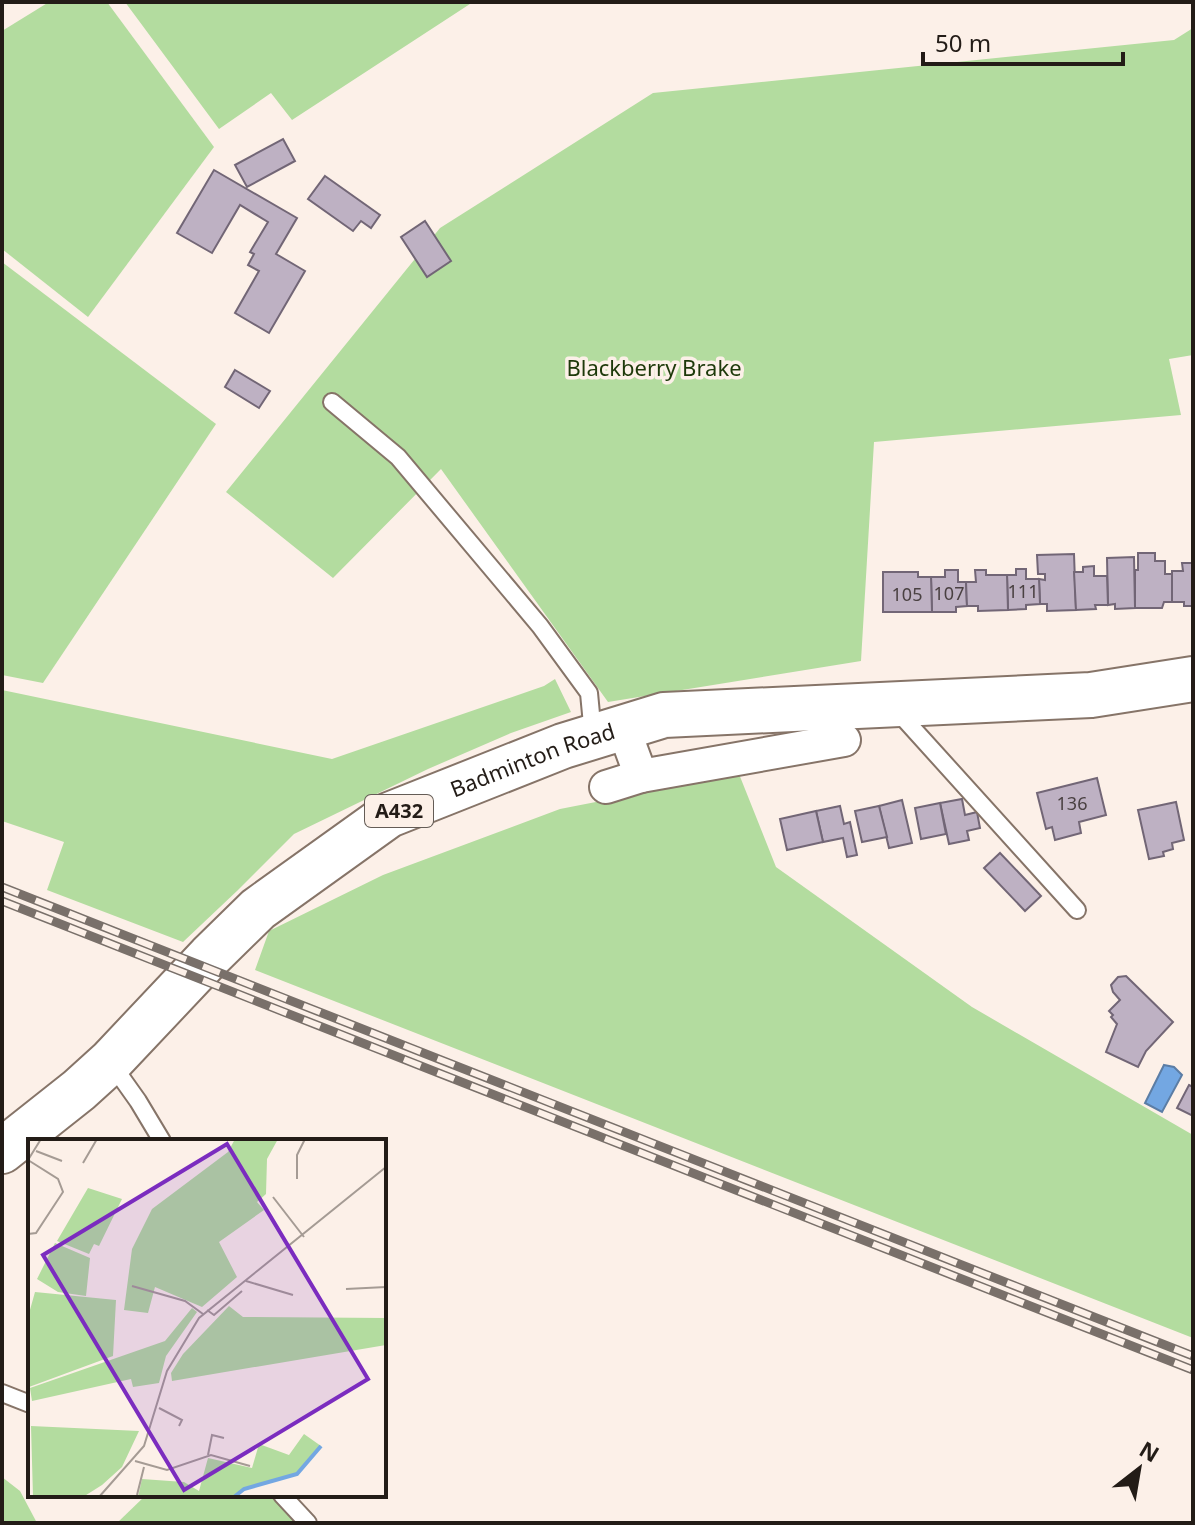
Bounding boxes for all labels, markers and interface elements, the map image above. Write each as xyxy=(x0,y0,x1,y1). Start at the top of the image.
scale bar xyxy=(923,16,1123,66)
text: 50 m xyxy=(935,26,991,59)
park label: Blackberry Brake xyxy=(566,352,742,382)
house number: 111 xyxy=(1008,579,1038,603)
house number: 107 xyxy=(934,581,964,605)
house number: 105 xyxy=(892,582,922,606)
street label: Badminton Road xyxy=(445,715,618,803)
house number: 136 xyxy=(1057,791,1087,815)
road number: A432 xyxy=(365,795,433,827)
inset map xyxy=(28,1139,386,1497)
north arrow xyxy=(1099,1429,1179,1509)
text: N xyxy=(1134,1434,1165,1468)

